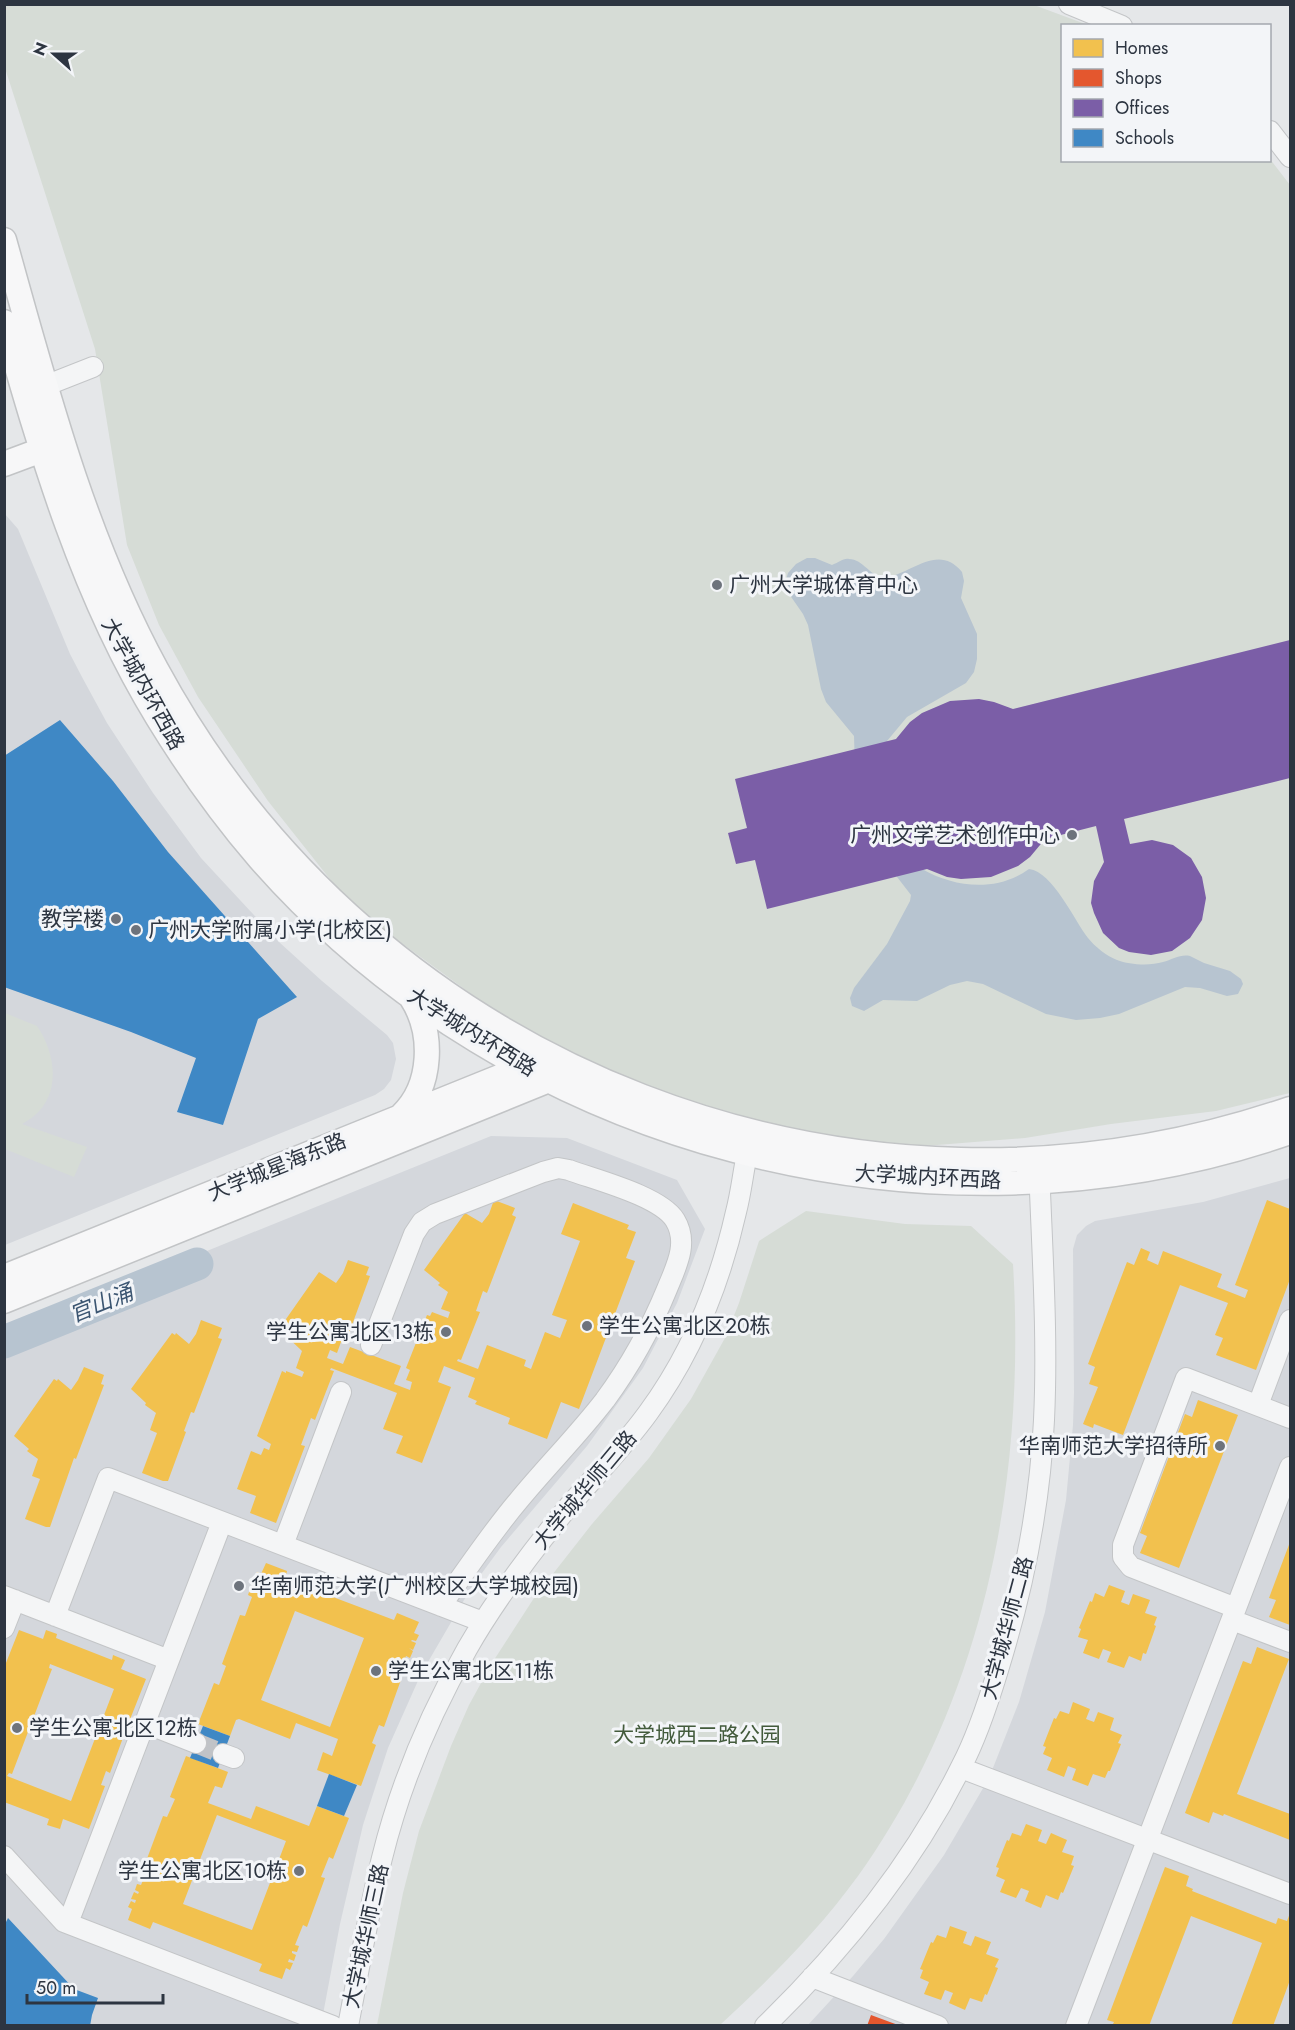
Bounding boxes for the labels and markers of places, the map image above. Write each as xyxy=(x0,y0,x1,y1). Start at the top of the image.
place label: 广州大学城体育中心 xyxy=(729,570,918,600)
marker: 广州大学城体育中心 xyxy=(710,578,724,592)
place label: 广州文学艺术创作中心 xyxy=(850,820,1060,850)
marker: 广州文学艺术创作中心 xyxy=(1065,828,1079,842)
place label: 教学楼 xyxy=(41,904,104,934)
marker: 教学楼 xyxy=(109,912,123,926)
place label: 广州大学附属小学(北校区) xyxy=(148,915,392,945)
marker: 广州大学附属小学(北校区) xyxy=(129,923,143,937)
place label: 学生公寓北区20栋 xyxy=(599,1311,771,1341)
place label: 学生公寓北区13栋 xyxy=(266,1317,434,1347)
marker: 学生公寓北区20栋 xyxy=(580,1319,594,1333)
marker: 学生公寓北区13栋 xyxy=(439,1325,453,1339)
place label: 华南师范大学招待所 xyxy=(1019,1431,1208,1461)
marker: 华南师范大学招待所 xyxy=(1213,1439,1227,1453)
place label: 华南师范大学(广州校区大学城校园) xyxy=(251,1571,579,1601)
marker: 华南师范大学(广州校区大学城校园) xyxy=(232,1579,246,1593)
place label: 学生公寓北区11栋 xyxy=(388,1656,554,1686)
marker: 学生公寓北区11栋 xyxy=(369,1664,383,1678)
place label: 学生公寓北区12栋 xyxy=(29,1713,197,1743)
marker: 学生公寓北区12栋 xyxy=(10,1721,24,1735)
place label: 学生公寓北区10栋 xyxy=(118,1856,287,1886)
marker: 学生公寓北区10栋 xyxy=(292,1864,306,1878)

